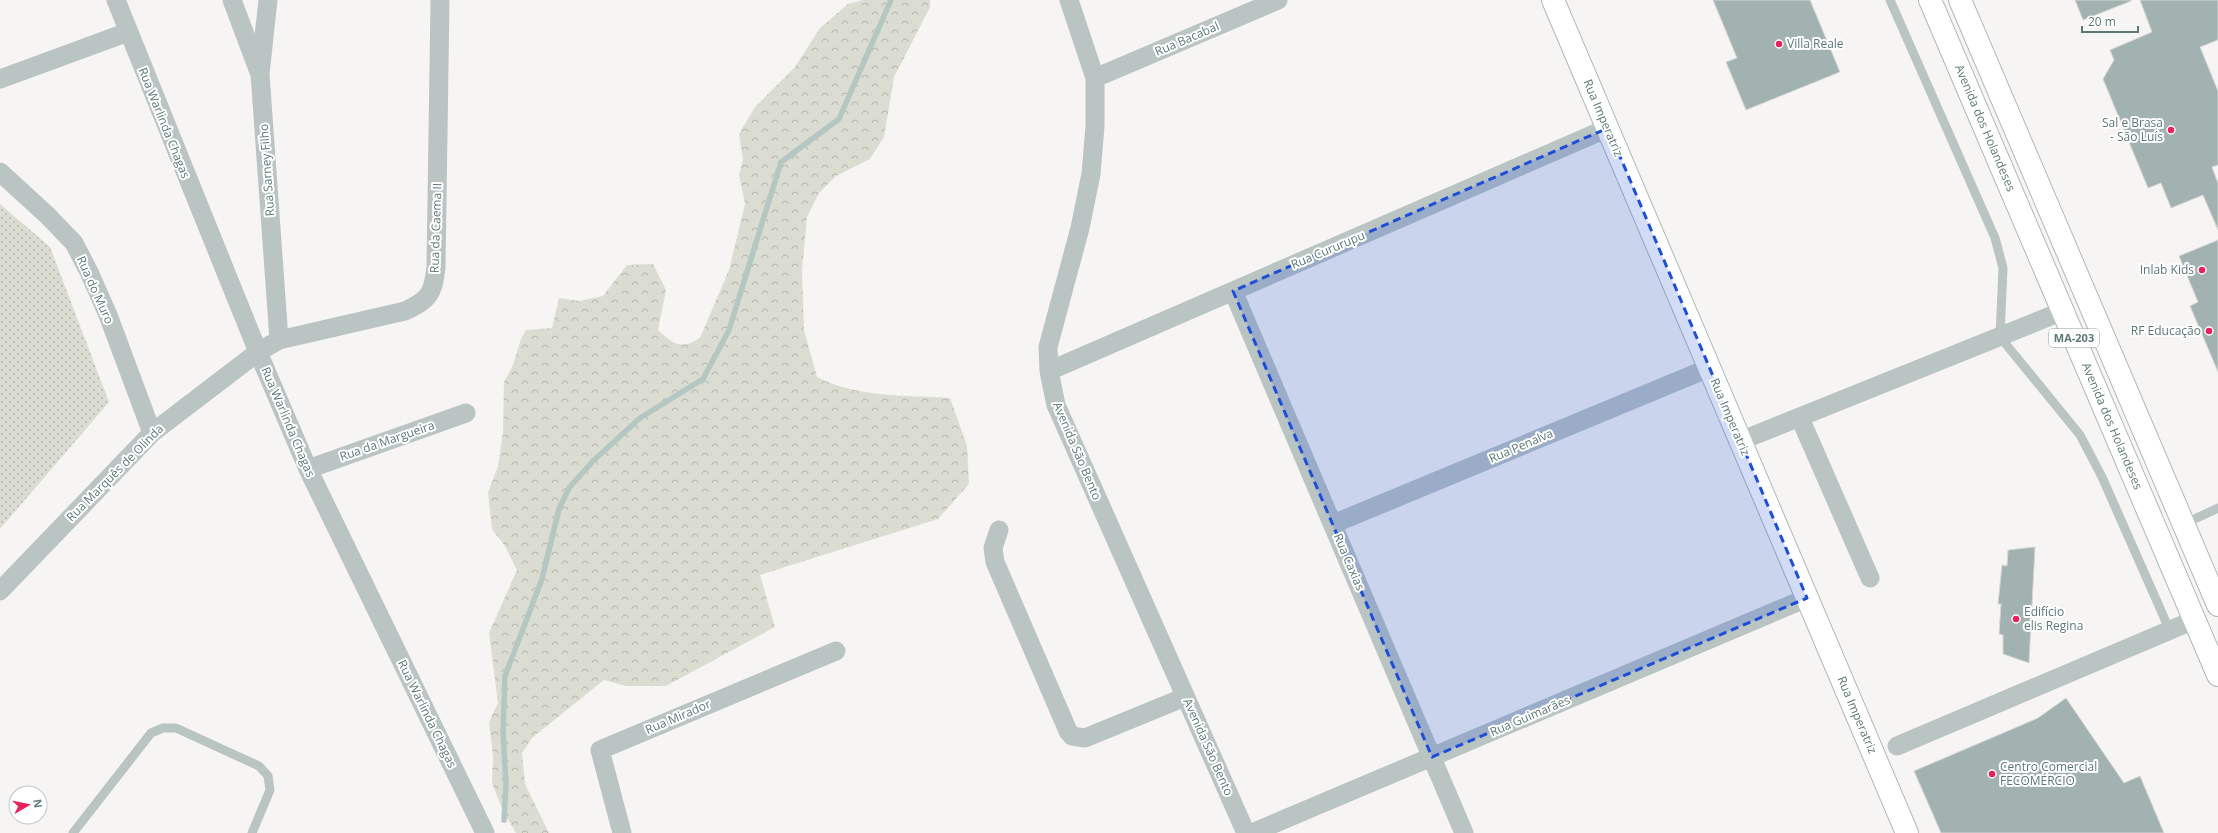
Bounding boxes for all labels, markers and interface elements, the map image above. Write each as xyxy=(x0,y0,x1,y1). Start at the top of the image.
scale bar xyxy=(2082,8,2138,34)
text: 20 m xyxy=(2088,13,2116,30)
street label: Rua Bacabal xyxy=(1152,17,1222,60)
place label: Villa Reale xyxy=(1787,35,1844,52)
marker: Villa Reale xyxy=(1774,39,1784,49)
street label: Avenida dos Holandeses xyxy=(1951,62,2020,194)
street label: Rua Warlinda Chagas xyxy=(134,65,195,181)
street label: Rua Imperatriz xyxy=(1580,77,1628,159)
place label: Sal e Brasa - São Luís xyxy=(2102,114,2163,145)
street label: Rua Sarney Filho xyxy=(255,123,278,217)
marker: Sal e Brasa - São Luís xyxy=(2166,125,2176,135)
street label: Rua da Caema II xyxy=(425,183,446,273)
street label: Rua Cururupu xyxy=(1288,226,1367,273)
street label: Rua do Muro xyxy=(73,253,118,326)
place label: Inlab Kids xyxy=(2140,261,2194,278)
marker: Inlab Kids xyxy=(2197,265,2207,275)
place label: RF Educação xyxy=(2131,322,2201,339)
marker: RF Educação xyxy=(2204,326,2214,336)
road number: MA-203 xyxy=(2049,329,2099,347)
street label: Avenida dos Holandeses xyxy=(2078,360,2147,492)
street label: Rua Warlinda Chagas xyxy=(258,364,319,480)
street label: Rua Imperatriz xyxy=(1707,376,1755,458)
street label: Avenida São Bento xyxy=(1049,399,1106,502)
street label: Rua da Margueira xyxy=(337,416,437,465)
street label: Rua Marquês de Olinda xyxy=(62,420,167,525)
street label: Rua Penalva xyxy=(1486,424,1556,467)
street label: Rua Caxias xyxy=(1330,531,1369,593)
place label: Edifício elis Regina xyxy=(2024,603,2083,634)
marker: Edifício elis Regina xyxy=(2011,614,2021,624)
street label: Rua Warlinda Chagas xyxy=(394,657,461,771)
street label: Rua Imperatriz xyxy=(1834,674,1882,756)
street label: Rua Guimarães xyxy=(1487,691,1573,740)
street label: Rua Mirador xyxy=(643,695,713,738)
street label: Avenida São Bento xyxy=(1179,695,1238,798)
place label: Centro Comercial FECOMÉRCIO xyxy=(2000,758,2097,789)
marker: Centro Comercial FECOMÉRCIO xyxy=(1987,769,1997,779)
north arrow xyxy=(8,785,48,825)
text: N xyxy=(30,798,46,809)

